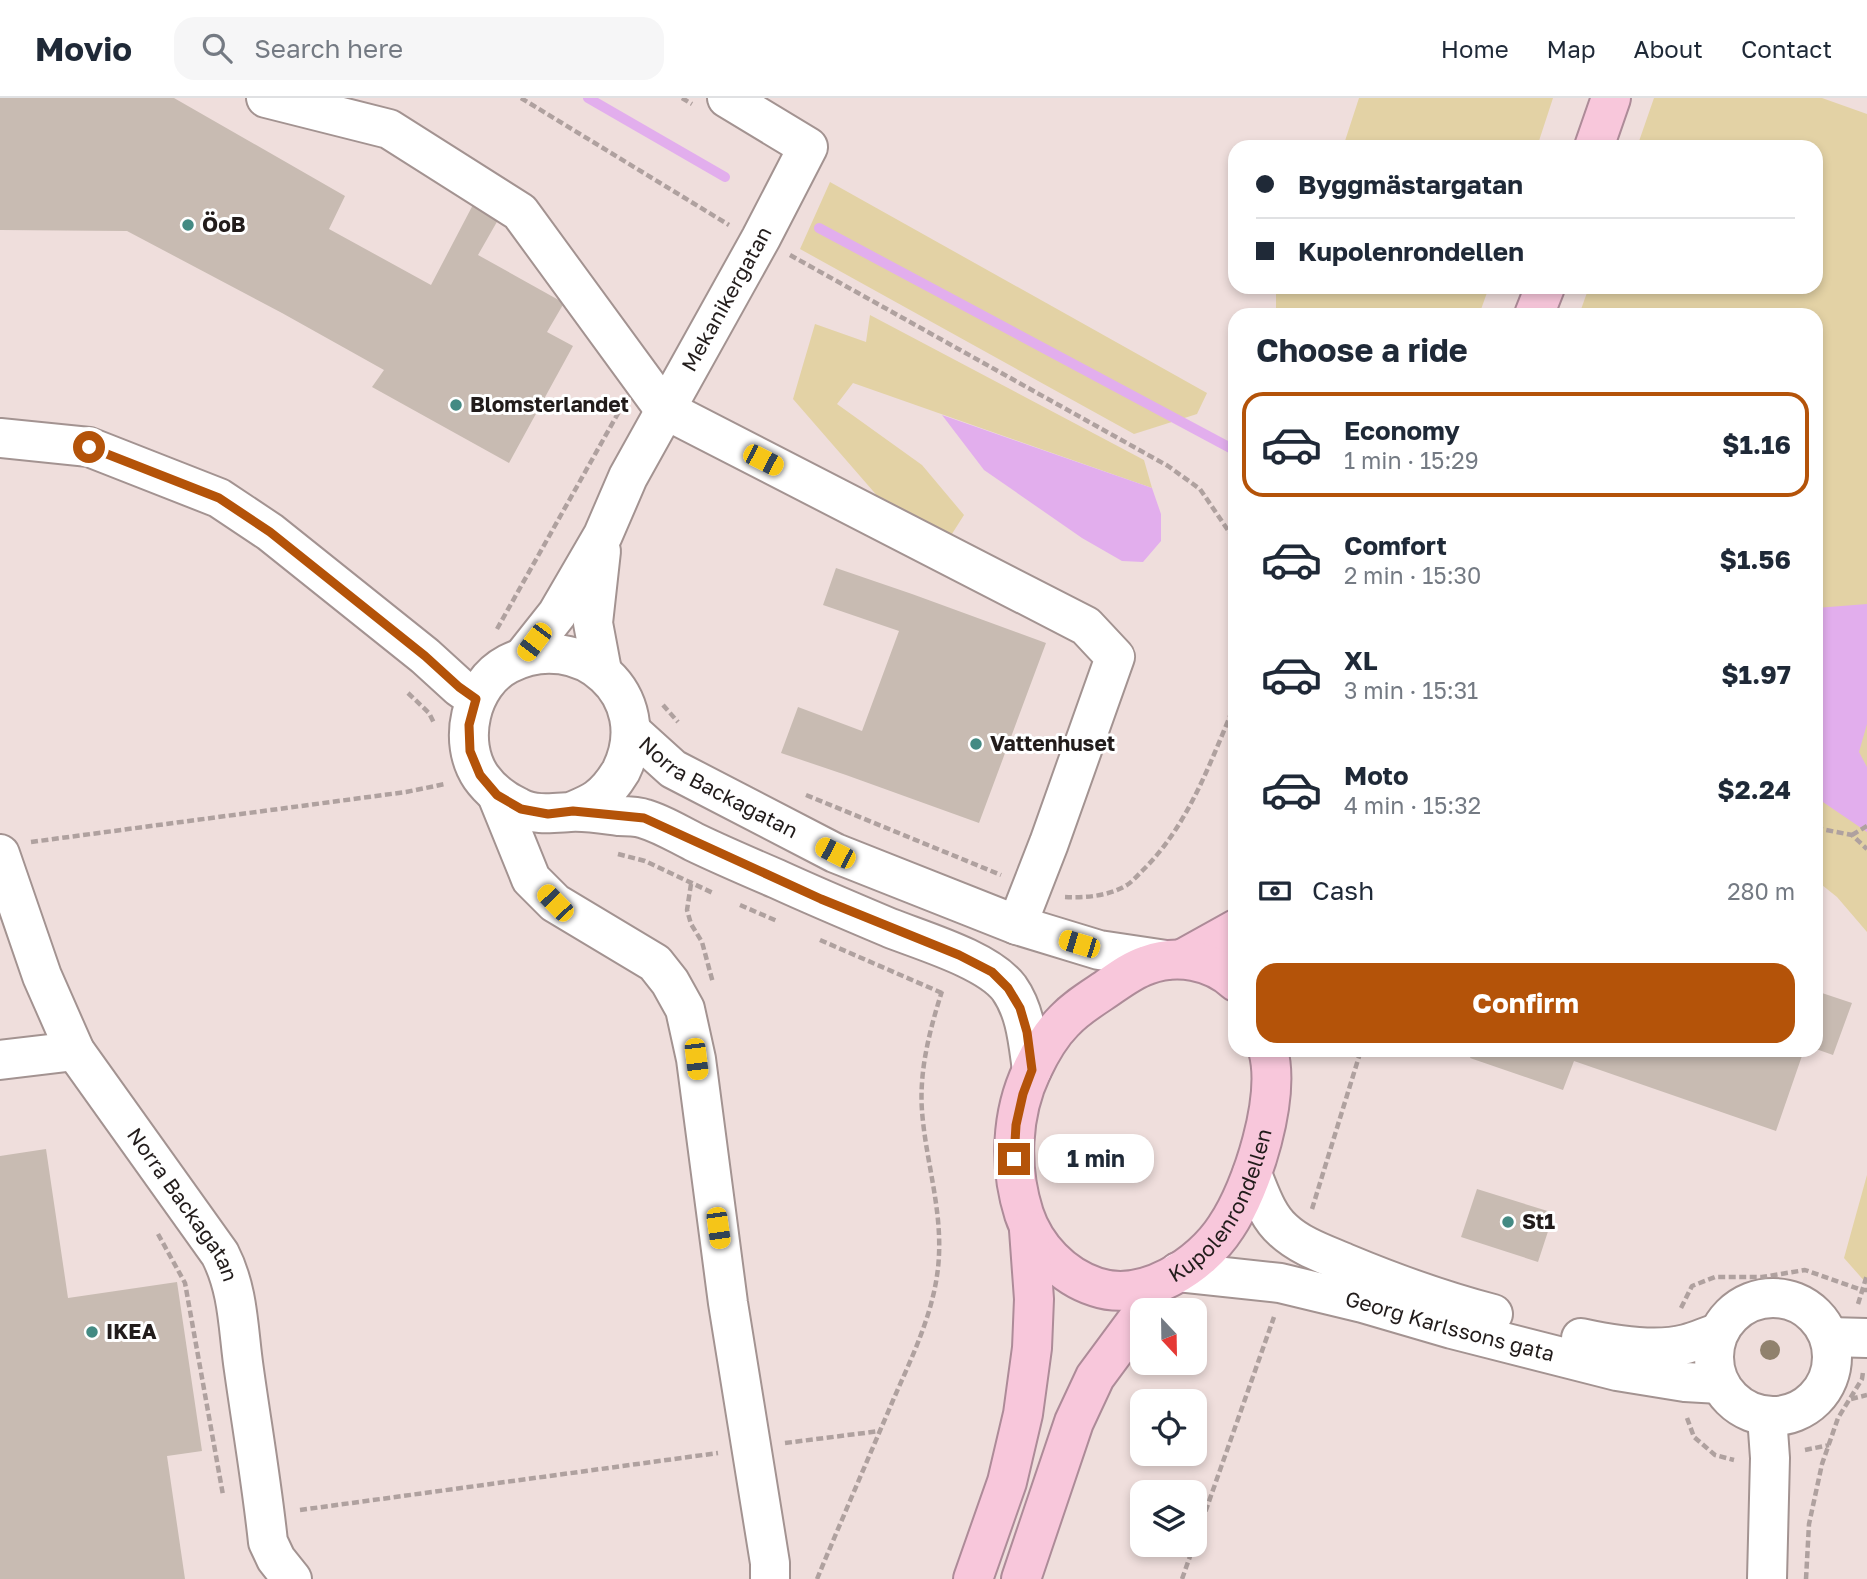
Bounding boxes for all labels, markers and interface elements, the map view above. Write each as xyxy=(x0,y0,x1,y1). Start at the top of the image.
search box xyxy=(174,17,664,80)
text: Movio xyxy=(35,29,132,68)
icon: search xyxy=(198,29,236,67)
text: Search here xyxy=(254,33,403,64)
text: Home xyxy=(1441,34,1509,63)
text: Map xyxy=(1547,34,1596,63)
text: About xyxy=(1634,34,1703,63)
text: Contact xyxy=(1741,34,1832,63)
text: Byggmästargatan xyxy=(1298,169,1523,200)
place label: ÖoB xyxy=(202,211,246,237)
marker: ÖoB xyxy=(180,217,196,233)
street label: Mekanikergatan xyxy=(675,222,777,376)
text: Kupolenrondellen xyxy=(1298,236,1524,267)
text: Choose a ride xyxy=(1256,331,1468,369)
place label: Blomsterlandet xyxy=(470,391,629,417)
marker: Blomsterlandet xyxy=(448,397,464,413)
icon: car xyxy=(1260,413,1323,476)
text: Economy xyxy=(1344,415,1460,446)
text: $1.16 xyxy=(1722,429,1791,460)
route start xyxy=(73,431,105,463)
car xyxy=(740,441,787,479)
text: 1 min · 15:29 xyxy=(1344,446,1479,474)
icon: car xyxy=(1260,528,1323,591)
text: Comfort xyxy=(1344,530,1447,561)
text: $1.56 xyxy=(1719,544,1791,575)
text: 2 min · 15:30 xyxy=(1344,561,1481,589)
car xyxy=(513,619,556,665)
icon: car xyxy=(1260,643,1323,706)
text: XL xyxy=(1344,645,1378,676)
text: $1.97 xyxy=(1721,659,1791,690)
text: 3 min · 15:31 xyxy=(1344,676,1478,704)
street label: Norra Backagatan xyxy=(634,730,803,843)
place label: Vattenhuset xyxy=(990,730,1115,756)
marker: Vattenhuset xyxy=(968,736,984,752)
icon: car xyxy=(1260,758,1323,821)
text: Moto xyxy=(1344,760,1409,791)
text: $2.24 xyxy=(1717,774,1791,805)
text: 4 min · 15:32 xyxy=(1344,791,1481,819)
car xyxy=(812,834,859,872)
icon: cash xyxy=(1256,872,1294,910)
text: Cash xyxy=(1312,875,1374,906)
text: 280 m xyxy=(1727,877,1795,905)
car xyxy=(533,881,578,925)
car xyxy=(1056,928,1103,960)
button: Confirm xyxy=(1256,963,1795,1043)
car xyxy=(684,1037,709,1081)
street label: Norra Backagatan xyxy=(122,1122,244,1285)
street label: Kupolenrondellen xyxy=(1163,1126,1277,1287)
callout: 1 min xyxy=(1038,1134,1154,1184)
route end xyxy=(998,1143,1030,1175)
text: 1 min xyxy=(1067,1144,1125,1172)
car xyxy=(705,1206,732,1250)
place label: St1 xyxy=(1522,1208,1555,1234)
marker: St1 xyxy=(1500,1214,1516,1230)
street label: Georg Karlssons gata xyxy=(1343,1285,1557,1367)
north arrow xyxy=(1130,1298,1208,1376)
map controls xyxy=(1130,1298,1207,1557)
place label: IKEA xyxy=(106,1318,157,1344)
marker: IKEA xyxy=(84,1324,100,1340)
button: locate xyxy=(1130,1389,1207,1466)
button: layers xyxy=(1130,1480,1207,1557)

